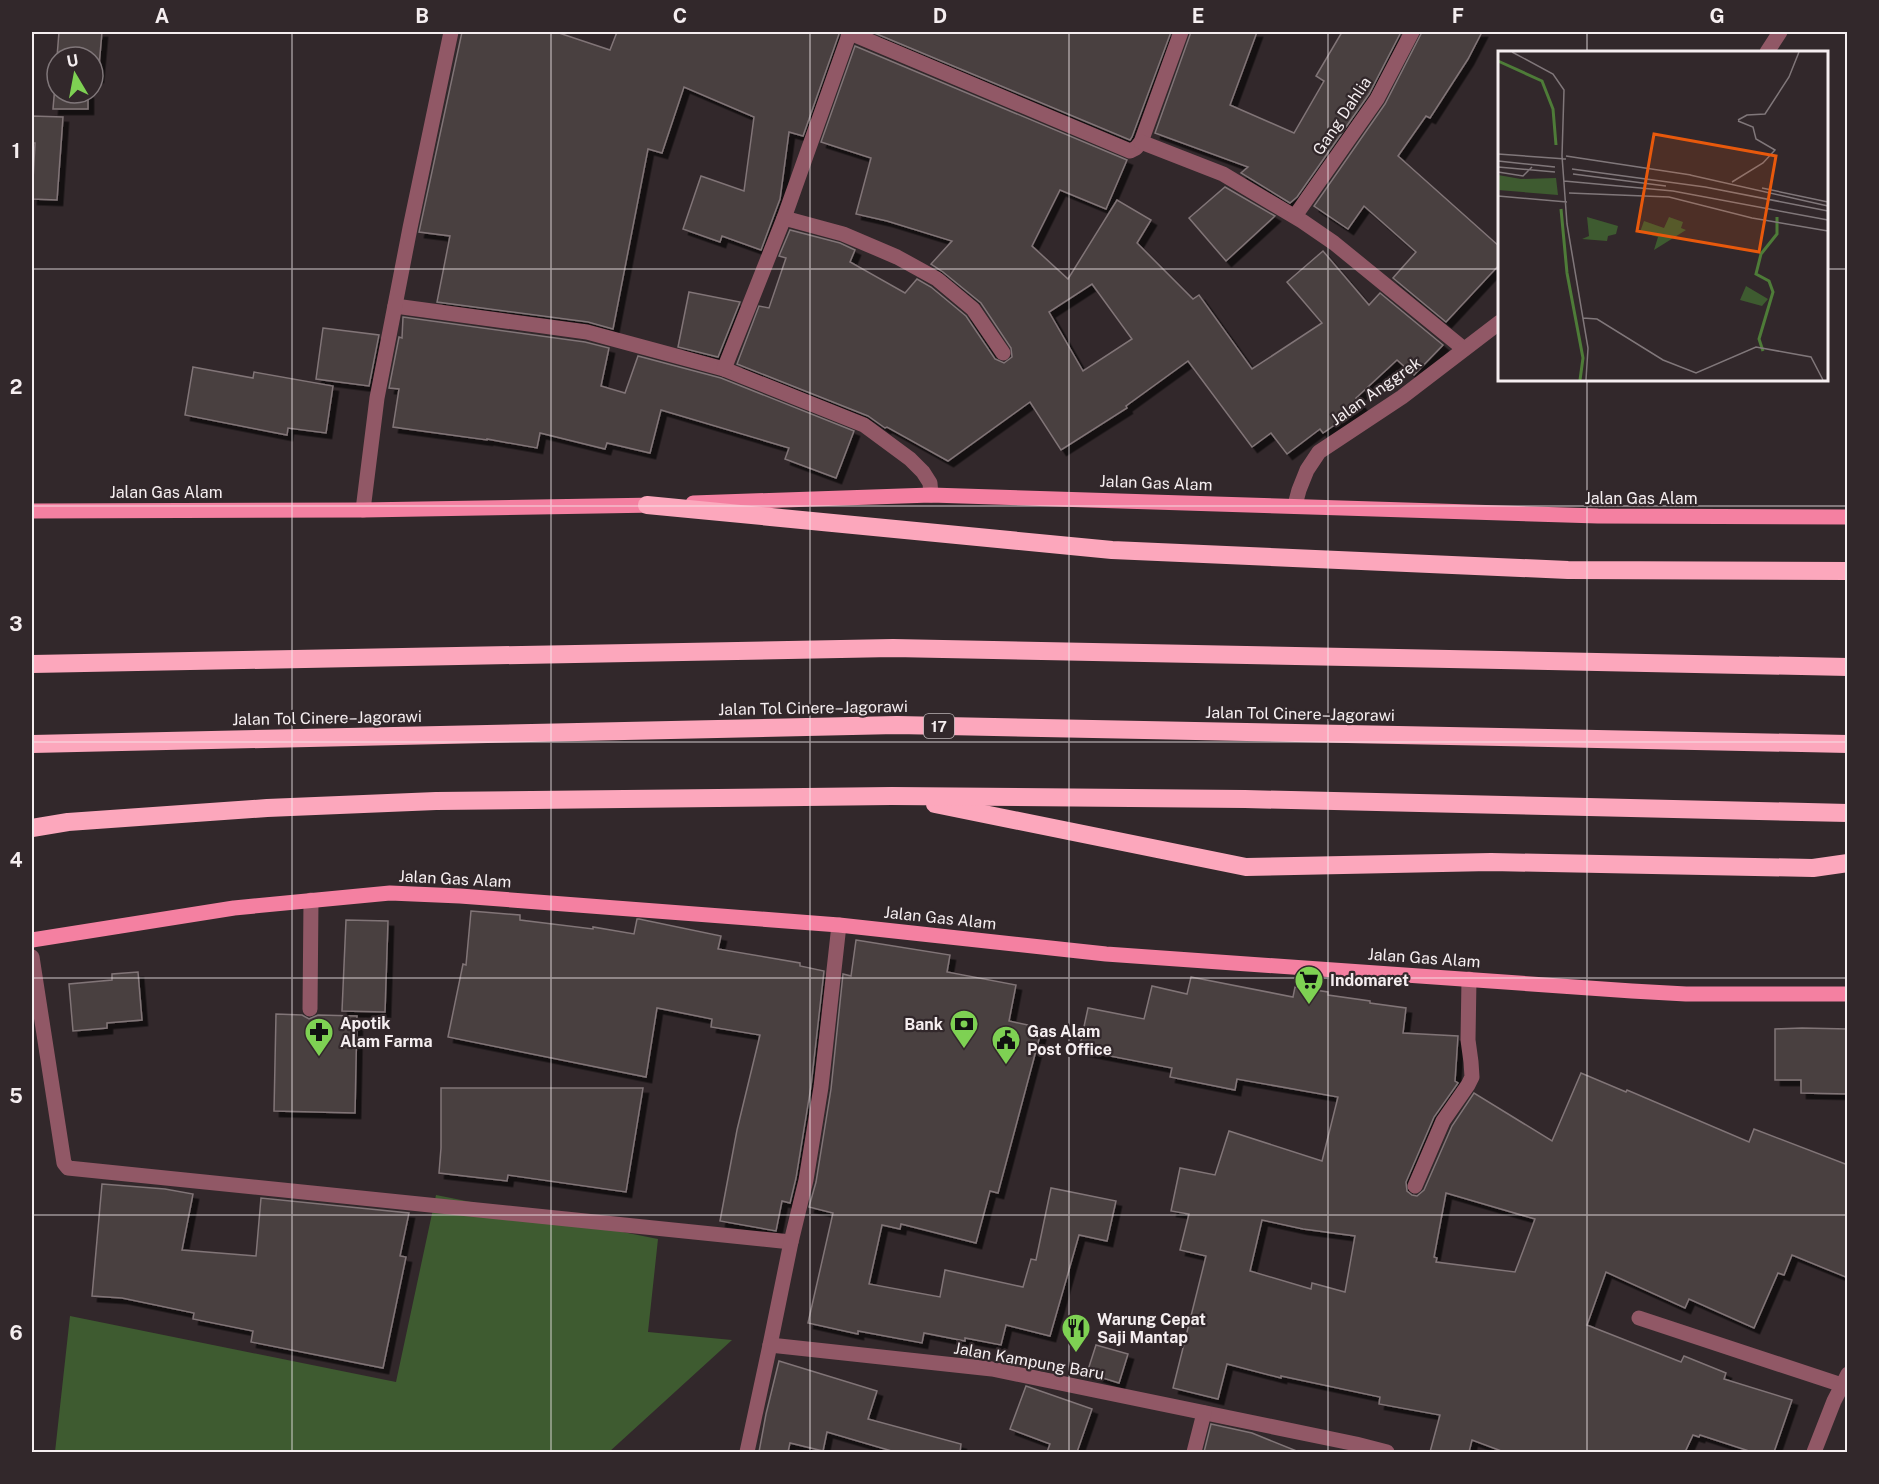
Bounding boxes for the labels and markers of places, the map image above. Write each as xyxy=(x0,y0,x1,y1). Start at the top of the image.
supermarket icon: Indomaret xyxy=(1293,964,1325,1006)
place label: Indomaret xyxy=(1330,971,1409,990)
bank icon: Bank xyxy=(948,1008,980,1050)
place label: Apotik Alam Farma xyxy=(340,1014,432,1051)
place label: Bank xyxy=(904,1015,943,1034)
pharmacy icon: Apotik Alam Farma xyxy=(303,1016,335,1058)
place label: Gas Alam Post Office xyxy=(1027,1022,1112,1059)
public building icon: Gas Alam Post Office xyxy=(990,1024,1022,1066)
place label: Warung Cepat Saji Mantap xyxy=(1097,1310,1206,1347)
restaurant icon: Warung Cepat Saji Mantap xyxy=(1060,1312,1092,1354)

